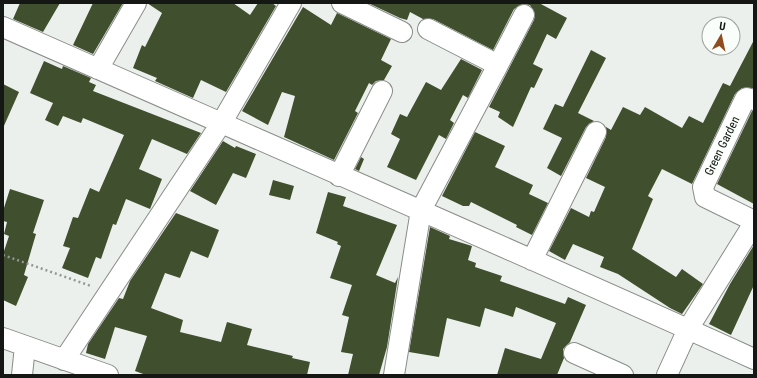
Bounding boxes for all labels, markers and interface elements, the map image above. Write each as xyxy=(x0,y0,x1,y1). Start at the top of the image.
north arrow xyxy=(701,16,741,56)
text: U xyxy=(718,20,727,34)
street label: Green Garden xyxy=(702,114,742,178)

